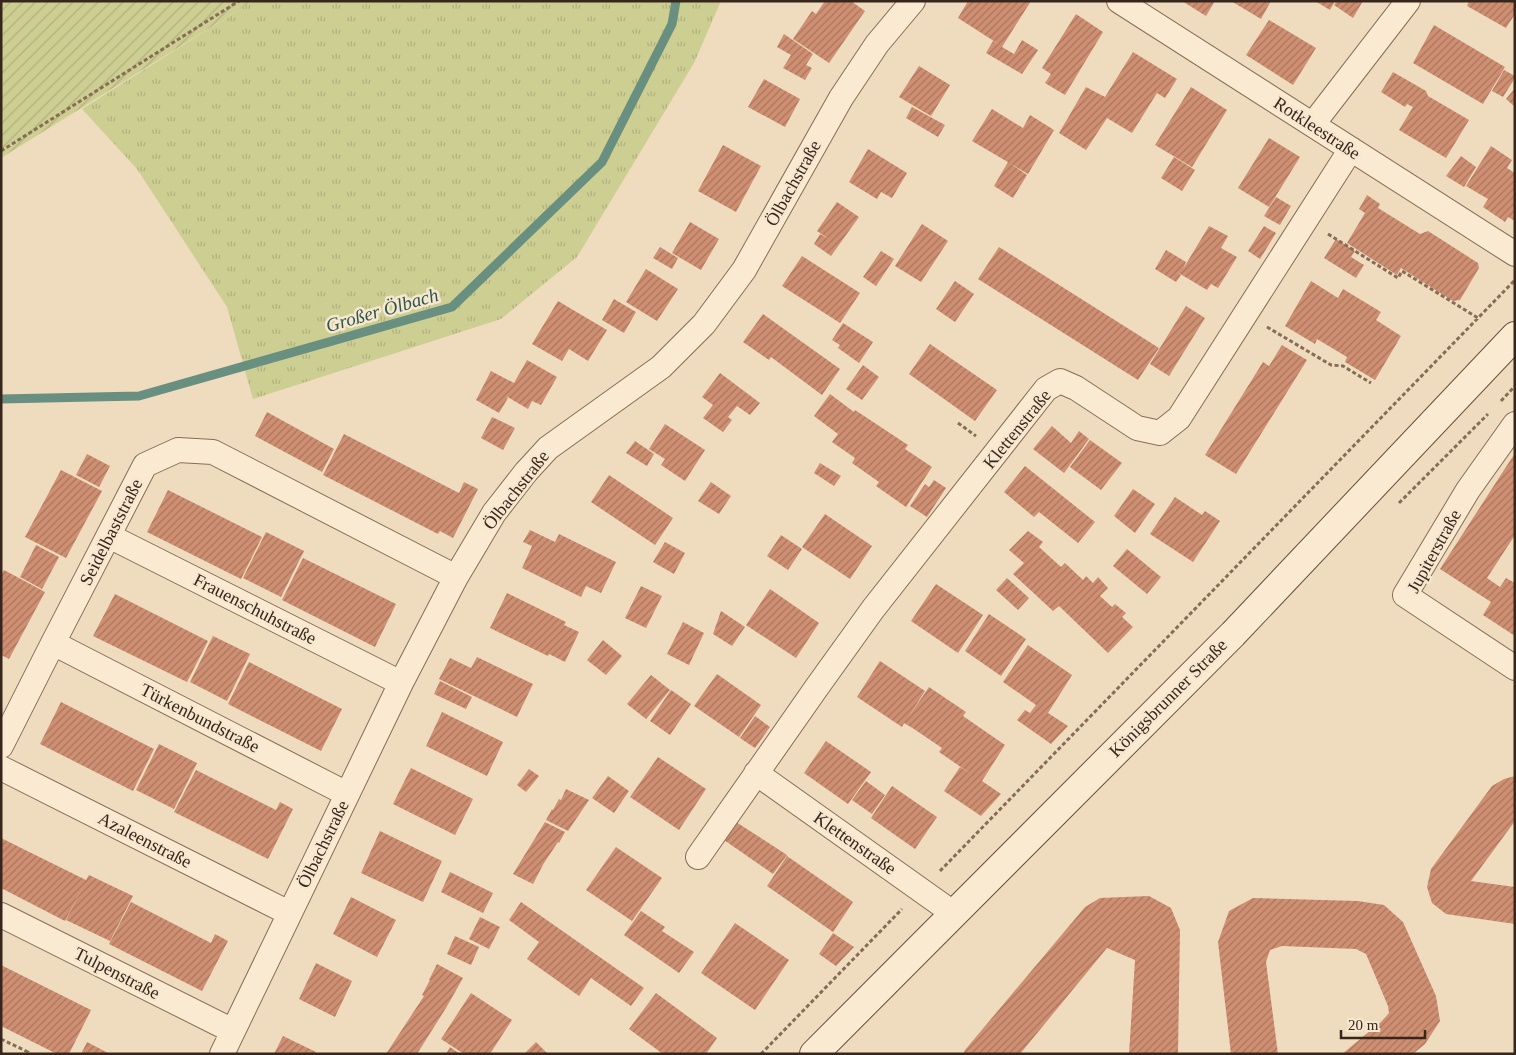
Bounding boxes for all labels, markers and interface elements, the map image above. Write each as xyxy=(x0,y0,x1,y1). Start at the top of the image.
street label: Rotkleestraße xyxy=(1270,93,1364,163)
street label: Ölbachstraße xyxy=(761,137,825,229)
water label: Großer Ölbach xyxy=(323,284,441,336)
street label: Klettenstraße xyxy=(979,385,1055,473)
street label: Ölbachstraße xyxy=(479,446,553,534)
street label: Seidelbaststraße xyxy=(76,475,146,589)
street label: Jupiterstraße xyxy=(1403,506,1465,596)
street label: Frauenschuhstraße xyxy=(190,569,320,649)
street label: Königsbrunner Straße xyxy=(1105,635,1231,761)
street label: Türkenbundstraße xyxy=(137,679,263,757)
street label: Ölbachstraße xyxy=(293,797,353,891)
street label: Klettenstraße xyxy=(810,807,900,879)
street label: Azaleenstraße xyxy=(95,808,195,872)
street label: Tulpenstraße xyxy=(71,943,163,1003)
scale bar xyxy=(1341,1008,1425,1040)
text: 20 m xyxy=(1348,1017,1379,1033)

